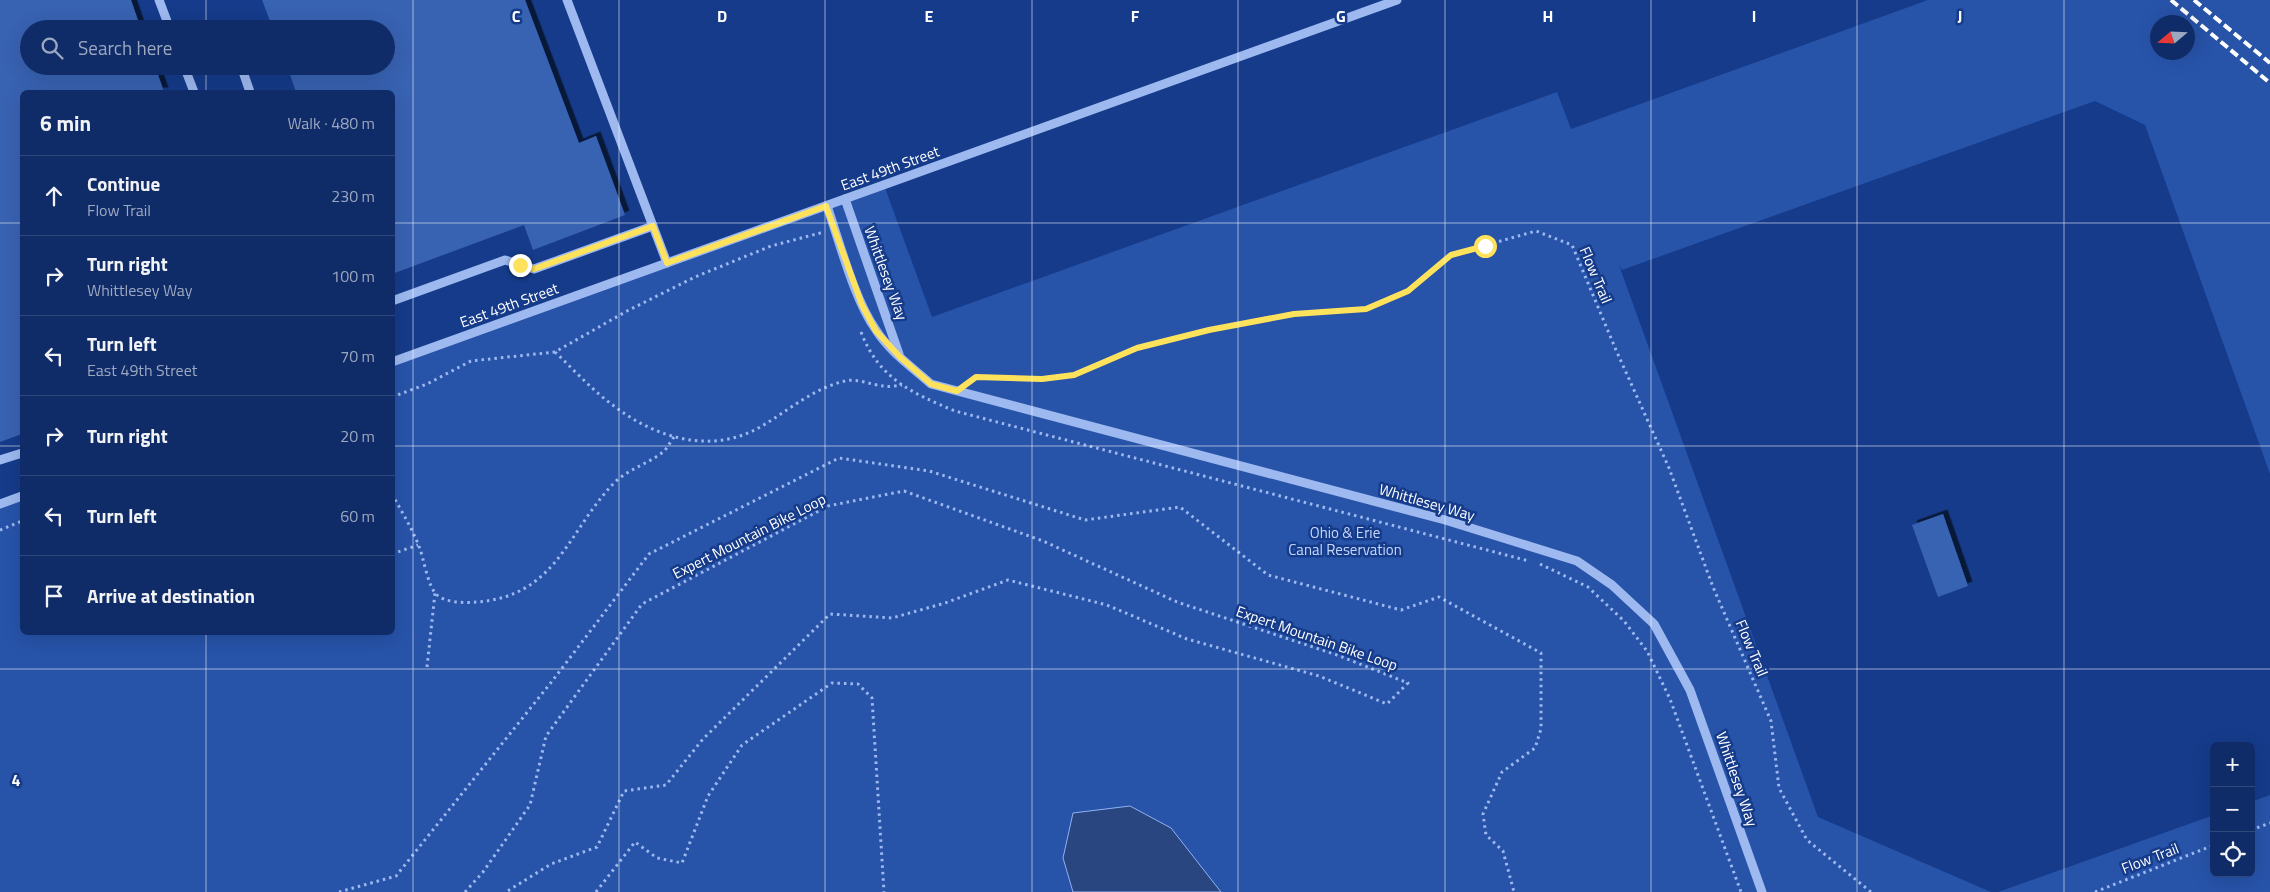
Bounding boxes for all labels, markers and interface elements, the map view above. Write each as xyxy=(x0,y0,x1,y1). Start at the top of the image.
text: C xyxy=(512,4,521,28)
text: D xyxy=(717,4,727,28)
text: E xyxy=(925,4,934,28)
text: F xyxy=(1131,4,1140,28)
text: G xyxy=(1336,4,1346,28)
text: H xyxy=(1543,4,1553,28)
text: I xyxy=(1752,4,1756,28)
text: J xyxy=(1958,4,1962,28)
north arrow xyxy=(2150,15,2195,60)
search box xyxy=(20,20,395,75)
text: Search here xyxy=(78,33,172,62)
icon: search xyxy=(38,34,66,62)
text: 6 min xyxy=(40,107,91,139)
text: Walk · 480 m xyxy=(287,111,375,135)
street label: East 49th Street xyxy=(837,139,943,196)
text: Continue xyxy=(87,169,160,198)
icon: ahead xyxy=(40,182,68,210)
text: 230 m xyxy=(331,184,375,208)
text: Flow Trail xyxy=(87,198,151,222)
street label: Whittlesey Way xyxy=(858,223,914,323)
route start xyxy=(1474,235,1497,258)
street label: Flow Trail xyxy=(1574,243,1618,307)
text: Turn right xyxy=(87,249,168,278)
route end xyxy=(509,254,532,277)
icon: right xyxy=(40,262,68,290)
text: 100 m xyxy=(331,264,375,288)
street label: East 49th Street xyxy=(456,276,562,333)
text: Whittlesey Way xyxy=(87,278,193,302)
text: Turn left xyxy=(87,329,157,358)
icon: left xyxy=(40,342,68,370)
text: 70 m xyxy=(340,344,375,368)
text: East 49th Street xyxy=(87,358,197,382)
text: Turn right xyxy=(87,421,168,450)
icon: right xyxy=(40,422,68,450)
text: 20 m xyxy=(340,424,375,448)
street label: Whittlesey Way xyxy=(1376,477,1478,527)
street label: Expert Mountain Bike Loop xyxy=(668,487,830,585)
text: Turn left xyxy=(87,501,157,530)
icon: left xyxy=(40,502,68,530)
text: 60 m xyxy=(340,504,375,528)
park label: Ohio & Erie Canal Reservation xyxy=(1288,521,1402,561)
text: Arrive at destination xyxy=(87,581,255,610)
icon: arrive xyxy=(40,582,68,610)
street label: Expert Mountain Bike Loop xyxy=(1233,600,1401,676)
street label: Flow Trail xyxy=(1730,616,1774,680)
street label: Whittlesey Way xyxy=(1710,728,1764,830)
map controls xyxy=(2210,742,2255,877)
button: + xyxy=(2210,742,2255,787)
text: 4 xyxy=(12,768,21,792)
button: − xyxy=(2210,787,2255,832)
button: locate xyxy=(2210,832,2255,877)
street label: Flow Trail xyxy=(2118,837,2182,879)

